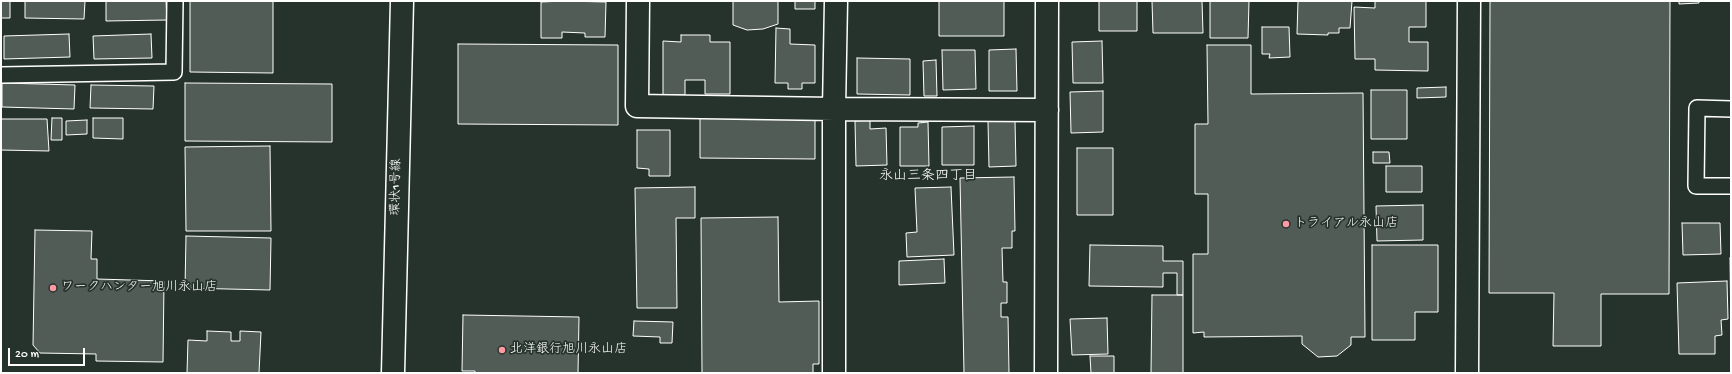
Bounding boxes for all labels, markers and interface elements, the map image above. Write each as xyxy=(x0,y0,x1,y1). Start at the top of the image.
street label: 環状1号線 xyxy=(389,158,405,216)
district label: 永山三条四丁目 xyxy=(879,169,977,185)
place label: トライアル永山店 xyxy=(1294,216,1398,232)
marker: トライアル永山店 xyxy=(1281,219,1291,229)
place label: ワークハンター旭川永山店 xyxy=(61,280,217,296)
marker: ワークハンター旭川永山店 xyxy=(48,283,58,293)
scale bar xyxy=(10,340,87,366)
place label: 北洋銀行旭川永山店 xyxy=(510,342,627,358)
marker: 北洋銀行旭川永山店 xyxy=(497,345,507,355)
text: 20 m xyxy=(15,348,39,362)

